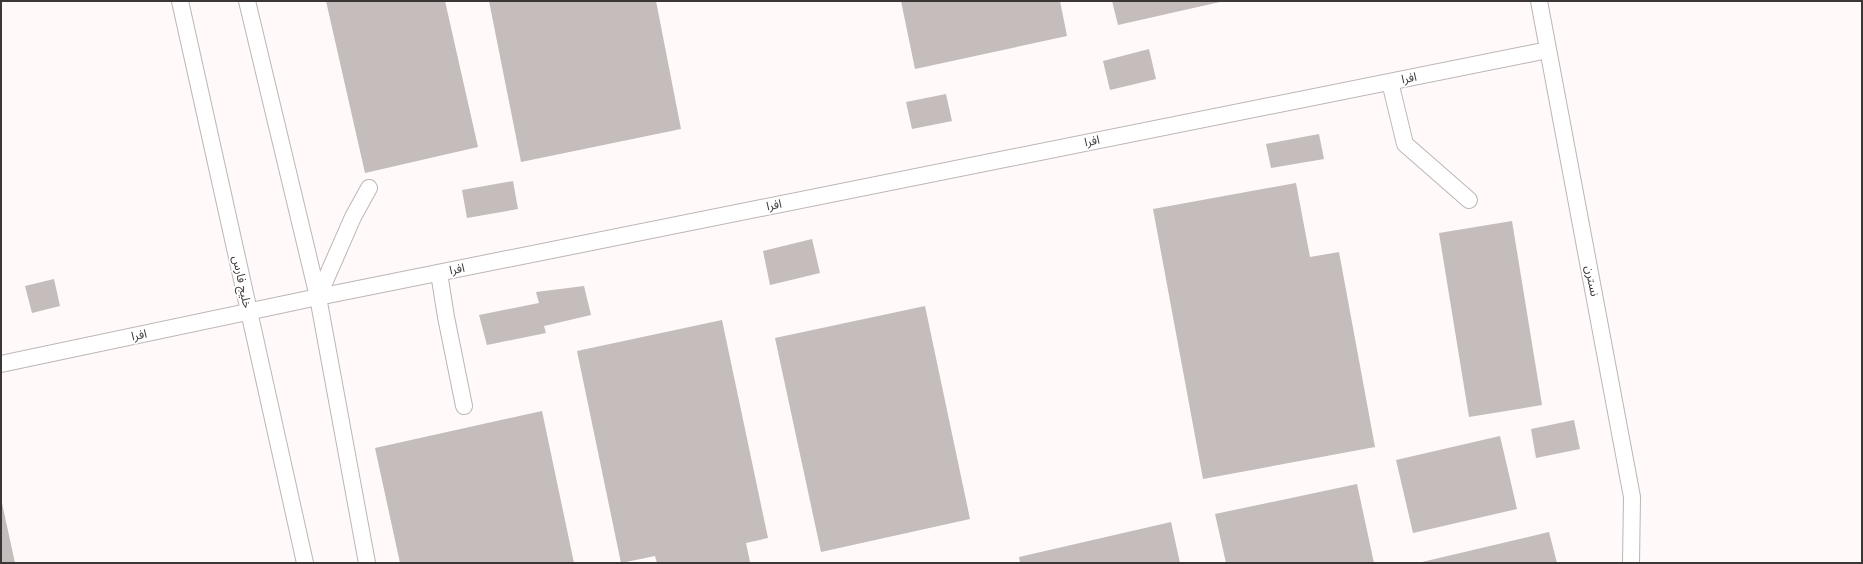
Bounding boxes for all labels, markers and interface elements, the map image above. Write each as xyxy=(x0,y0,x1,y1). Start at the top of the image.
street label: افرا xyxy=(1400,69,1418,86)
street label: افرا xyxy=(1083,132,1101,149)
street label: افرا xyxy=(765,196,783,213)
street label: خلیج فارس xyxy=(228,254,255,310)
street label: افرا xyxy=(448,260,466,277)
street label: نسترن xyxy=(1582,264,1603,297)
street label: افرا xyxy=(130,326,148,343)

